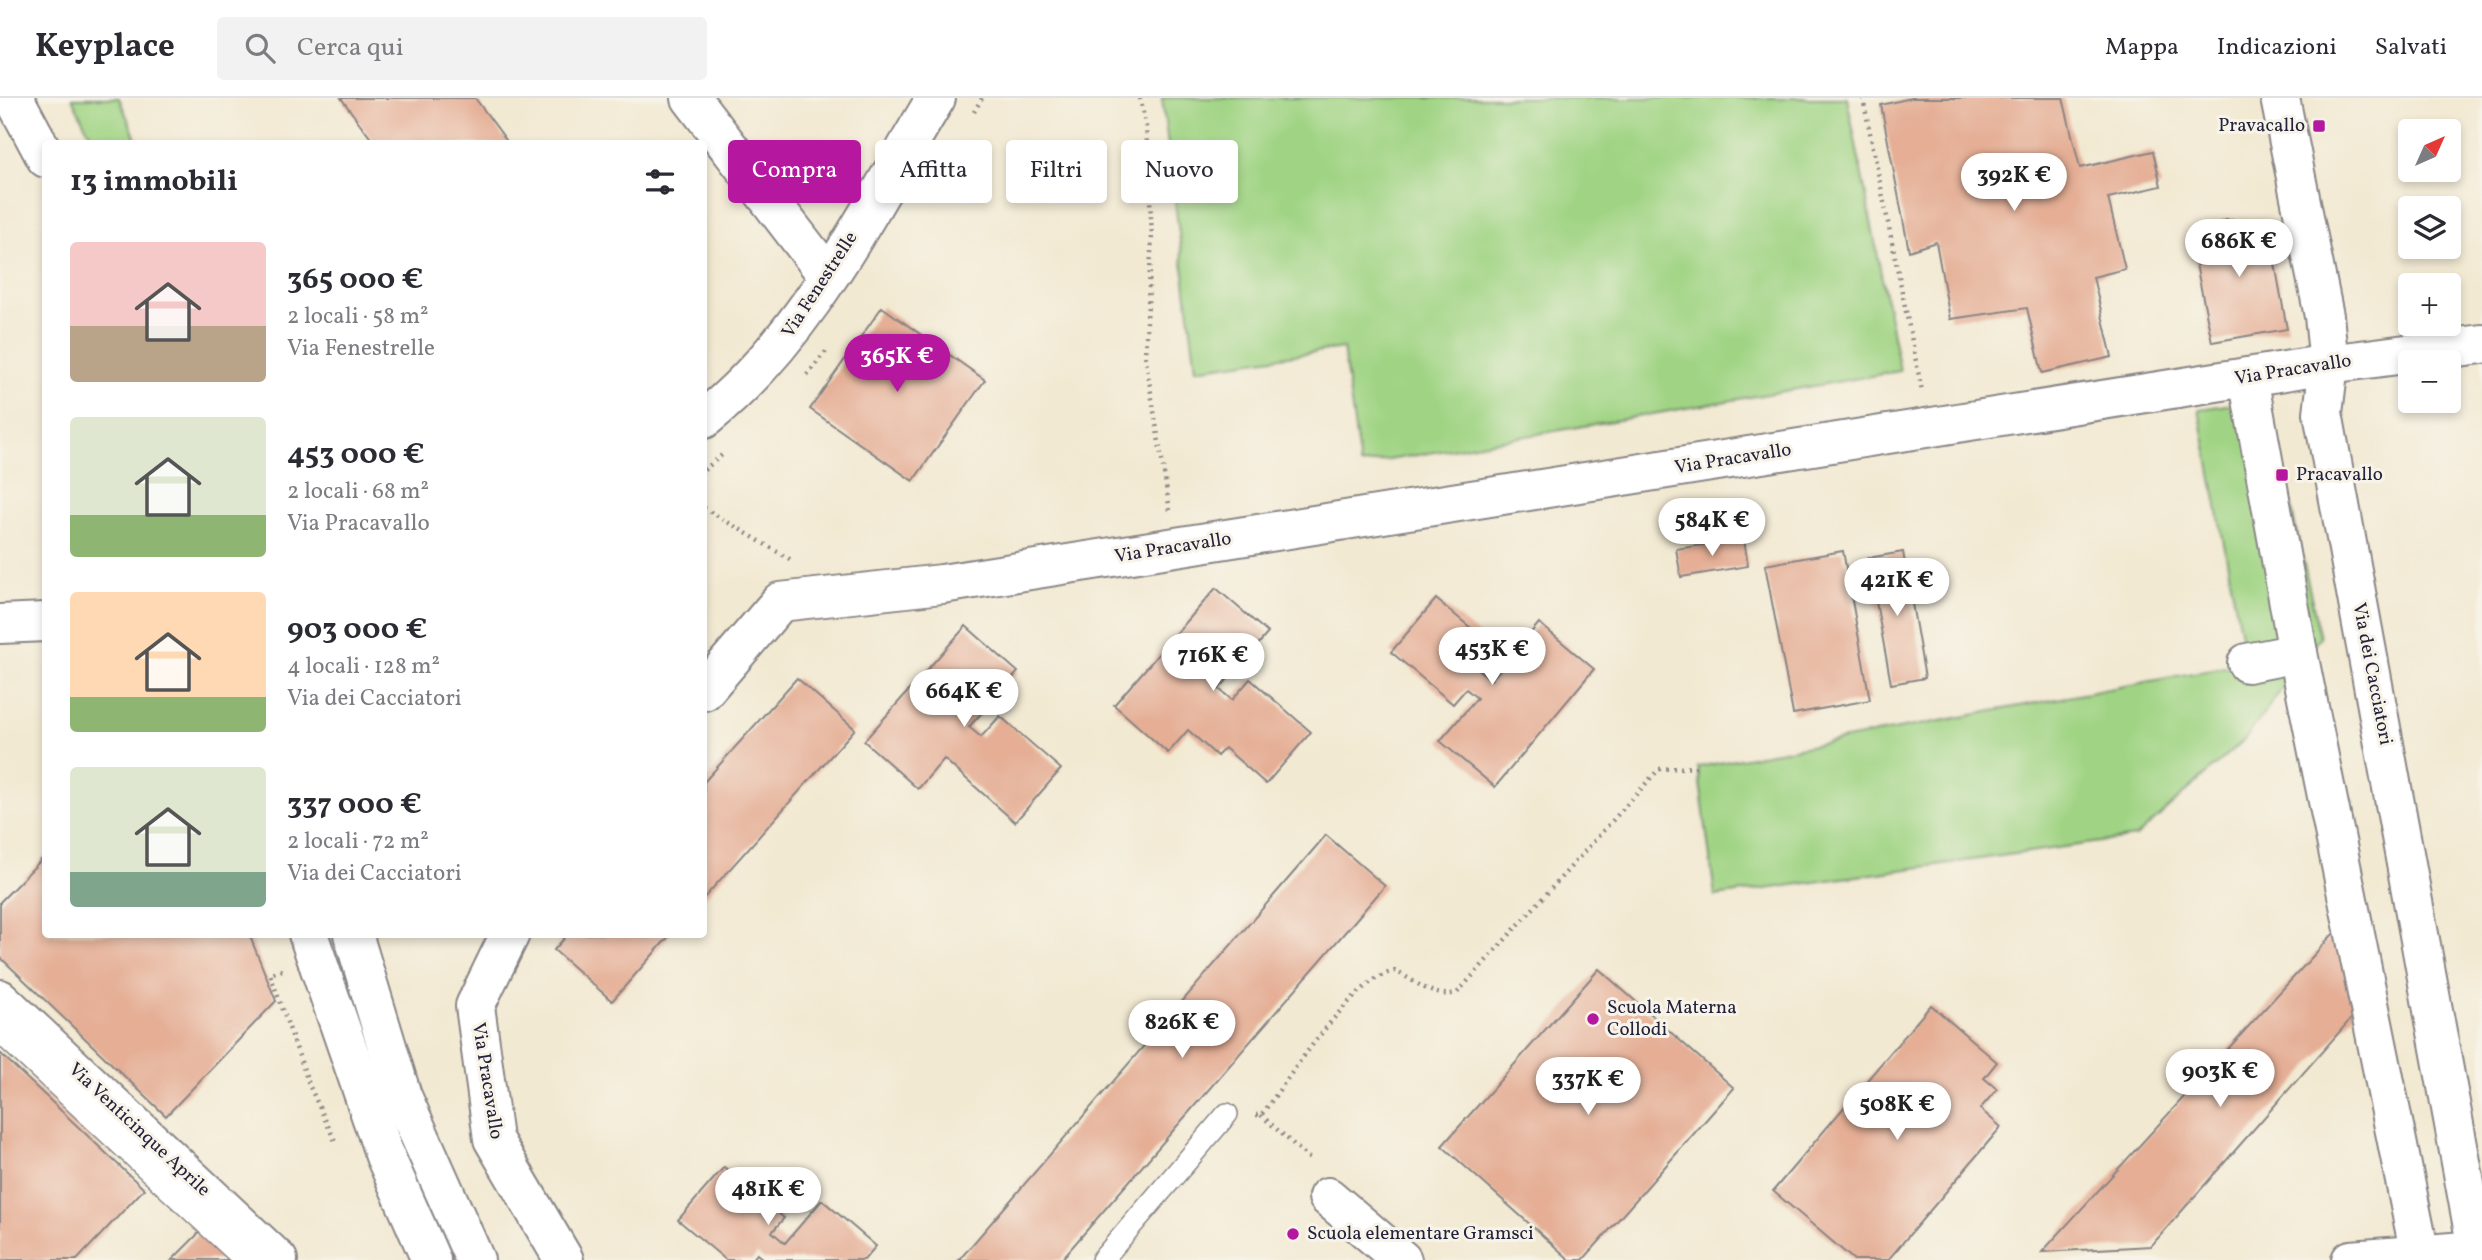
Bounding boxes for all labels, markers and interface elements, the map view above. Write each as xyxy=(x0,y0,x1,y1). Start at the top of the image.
search box xyxy=(217,17,707,80)
text: Keyplace xyxy=(35,25,175,71)
icon: search xyxy=(241,29,279,67)
text: Cerca qui xyxy=(297,30,404,66)
text: Mappa xyxy=(2105,31,2179,65)
text: Indicazioni xyxy=(2217,31,2337,65)
text: Salvati xyxy=(2375,31,2447,65)
place label: Pravacallo xyxy=(2218,113,2305,139)
marker: Pravacallo xyxy=(2311,118,2327,134)
north arrow xyxy=(2398,119,2460,182)
map controls xyxy=(2398,119,2461,413)
chip: Compra xyxy=(728,140,861,203)
chip: Affitta xyxy=(875,140,992,203)
chip: Filtri xyxy=(1006,140,1107,203)
chip: Nuovo xyxy=(1121,140,1238,203)
pin: 392K € xyxy=(1957,153,2071,213)
text: 392K € xyxy=(1977,160,2051,192)
text: 13 immobili xyxy=(70,161,238,203)
icon: filters xyxy=(641,163,679,201)
button: layers xyxy=(2398,196,2461,259)
pin: 686K € xyxy=(2182,220,2296,279)
text: 686K € xyxy=(2201,226,2277,258)
street label: Via Fenestrelle xyxy=(776,227,864,343)
text: 365 000 € xyxy=(287,259,423,301)
icon: home xyxy=(126,270,210,354)
button: + xyxy=(2398,273,2461,336)
text: 2 locali · 58 m² xyxy=(287,301,429,333)
text: Via Fenestrelle xyxy=(287,333,435,365)
pin: 365K € xyxy=(840,334,954,394)
text: 365K € xyxy=(860,341,934,373)
street label: Via Pracavallo xyxy=(2233,348,2353,392)
button: − xyxy=(2398,350,2461,413)
text: 453 000 € xyxy=(287,434,425,476)
street label: Via Pracavallo xyxy=(1673,437,1793,481)
icon: home xyxy=(126,445,210,529)
place label: Pracavallo xyxy=(2296,462,2383,488)
marker: Pracavallo xyxy=(2274,467,2290,483)
text: 2 locali · 68 m² xyxy=(287,476,429,508)
pin: 584K € xyxy=(1655,498,1769,558)
text: 584K € xyxy=(1674,505,1750,537)
text: Via Pracavallo xyxy=(287,508,430,540)
street label: Via Pracavallo xyxy=(1113,526,1233,570)
pin: 421K € xyxy=(1840,559,1954,618)
text: 421K € xyxy=(1860,565,1934,597)
street label: Via dei Cacciatori xyxy=(2345,601,2399,748)
text: 903 000 € xyxy=(287,609,427,651)
icon: home xyxy=(126,620,210,704)
pin: 453K € xyxy=(1435,628,1549,687)
pin: 716K € xyxy=(1156,634,1270,693)
text: 453K € xyxy=(1455,634,1529,666)
text: 716K € xyxy=(1177,640,1249,672)
text: 4 locali · 128 m² xyxy=(287,651,440,683)
pin: 664K € xyxy=(907,670,1021,729)
text: 664K € xyxy=(925,676,1003,708)
text: Via dei Cacciatori xyxy=(287,683,462,715)
text: 337 000 € xyxy=(287,784,422,826)
icon: home xyxy=(126,795,210,879)
text: 2 locali · 72 m² xyxy=(287,826,429,858)
text: Via dei Cacciatori xyxy=(287,858,462,890)
place label: Scuola Materna Collodi xyxy=(1607,995,1737,1043)
pin: 826K € xyxy=(1125,1000,1239,1060)
text: 826K € xyxy=(1144,1007,1220,1039)
marker: Scuola Materna Collodi xyxy=(1585,1011,1601,1027)
street label: Via Pracavallo xyxy=(465,1021,509,1141)
pin: 903K € xyxy=(2163,1049,2277,1109)
text: 903K € xyxy=(2182,1056,2258,1088)
street label: Via Venticinque Aprile xyxy=(62,1057,216,1203)
pin: 337K € xyxy=(1531,1058,1645,1117)
text: 337K € xyxy=(1552,1064,1624,1096)
pin: 508K € xyxy=(1840,1082,1954,1142)
text: 508K € xyxy=(1859,1089,1935,1121)
pin: 481K € xyxy=(711,1168,825,1227)
text: 481K € xyxy=(731,1174,805,1206)
place label: Scuola elementare Gramsci xyxy=(1307,1221,1534,1247)
marker: Scuola elementare Gramsci xyxy=(1285,1226,1301,1242)

